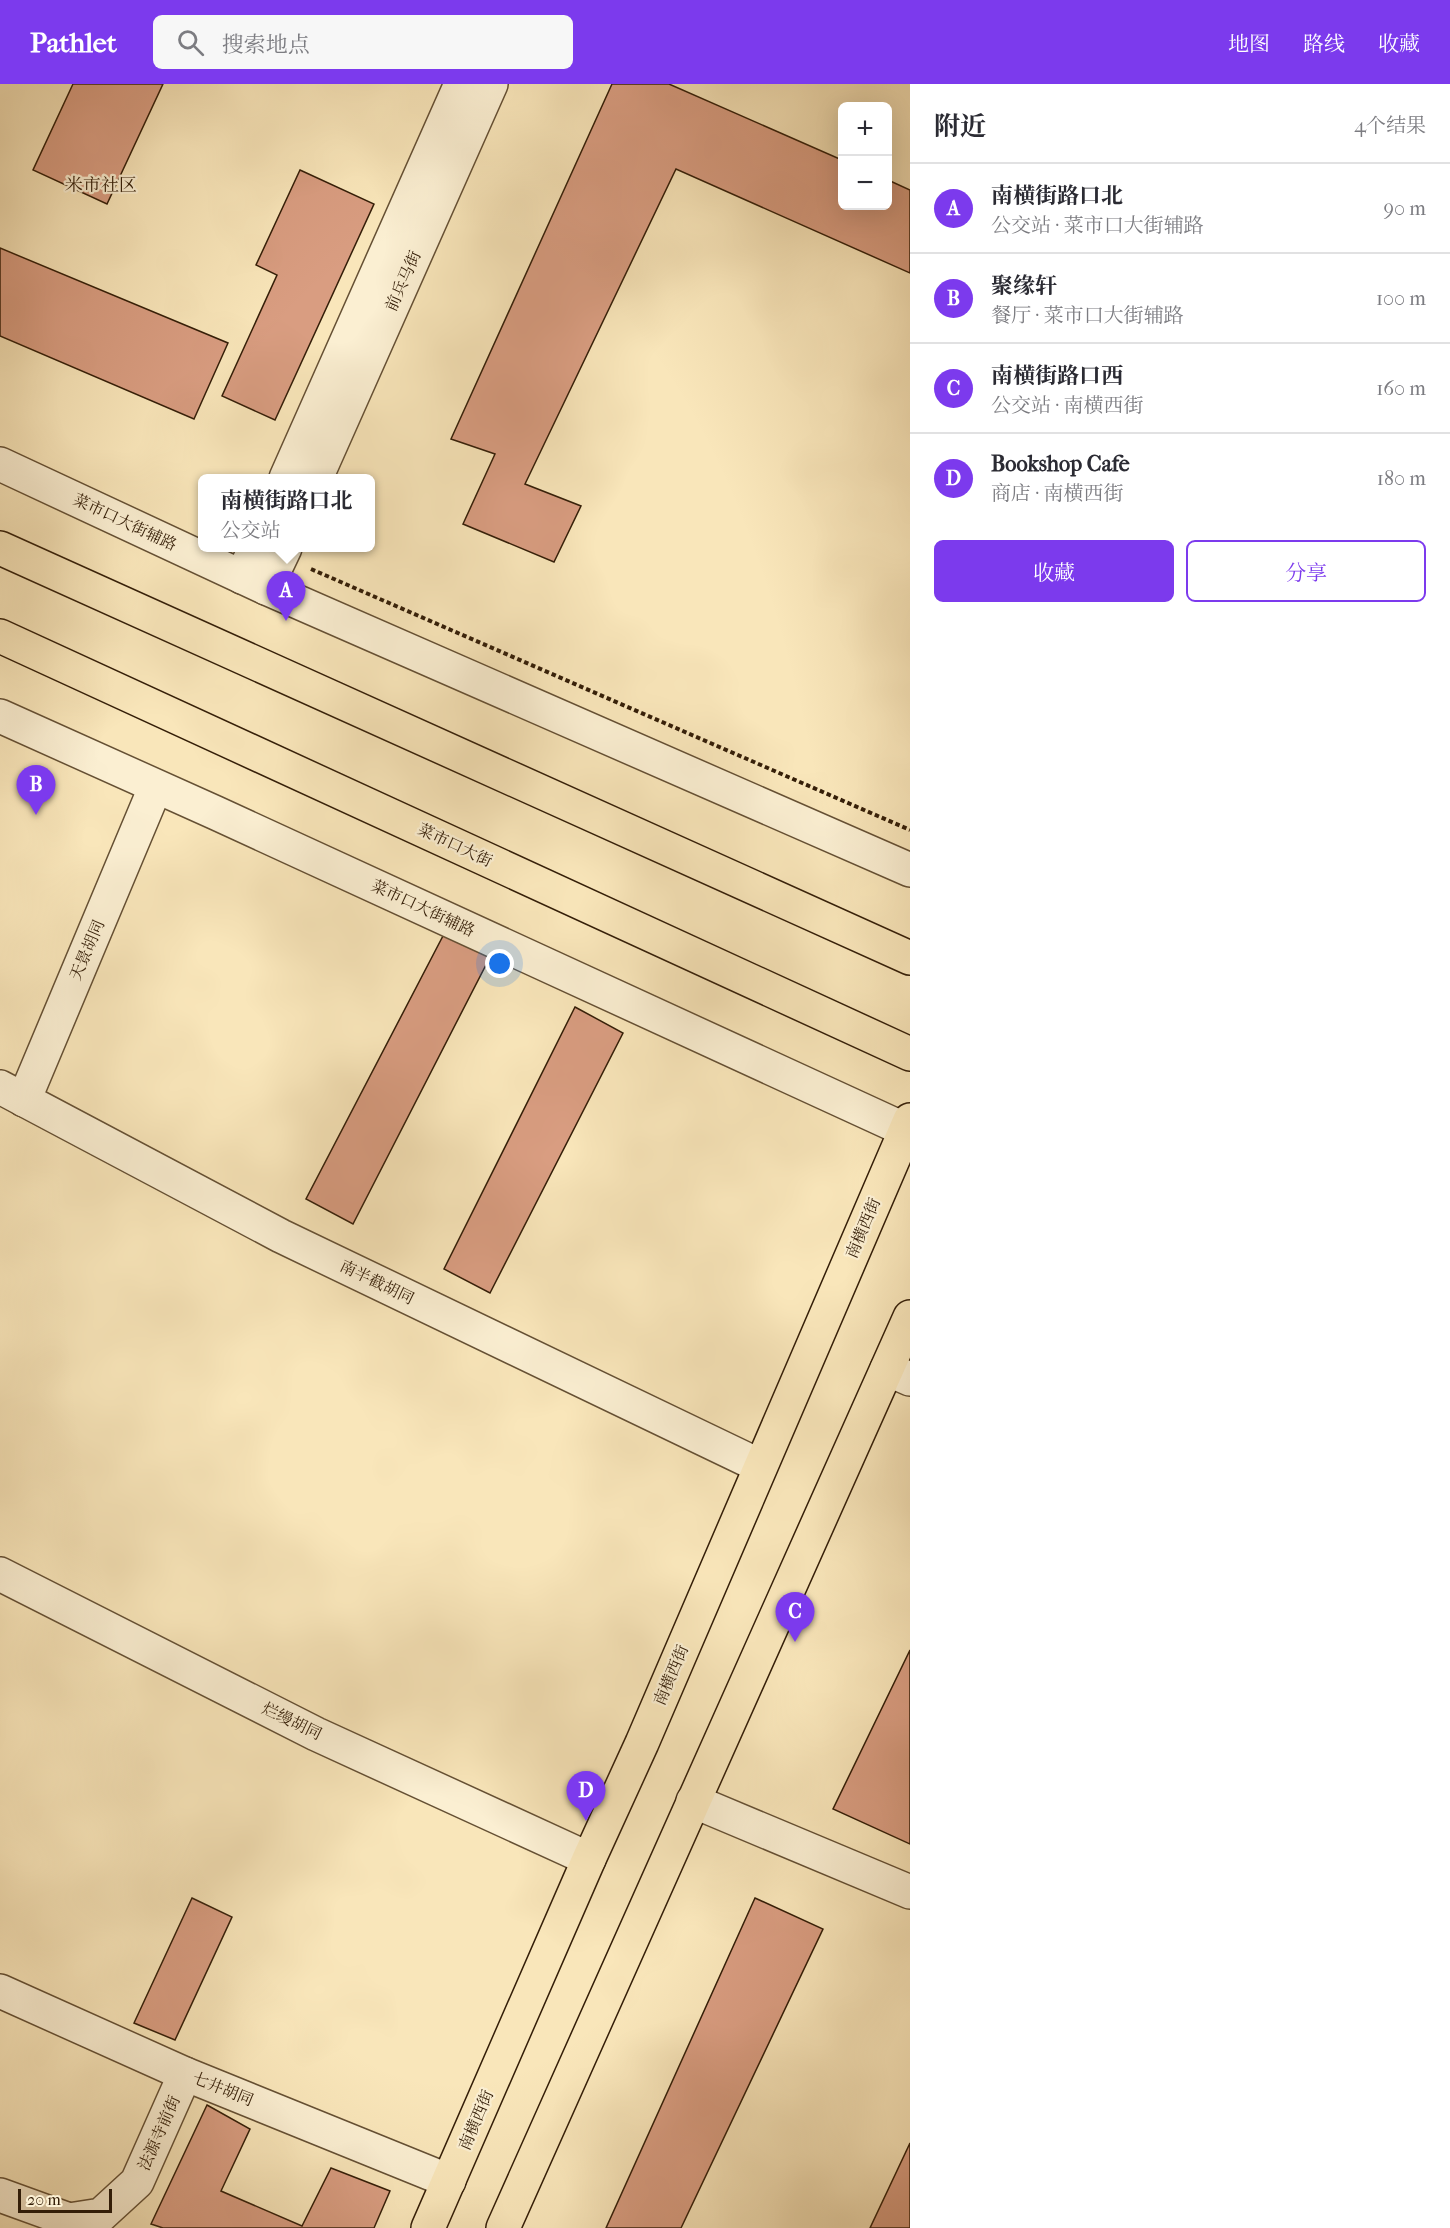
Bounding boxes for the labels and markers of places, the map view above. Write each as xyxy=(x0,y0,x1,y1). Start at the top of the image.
pin: A xyxy=(266,572,306,621)
pin: B xyxy=(16,766,56,815)
pin: C xyxy=(776,1592,814,1642)
pin: D xyxy=(566,1772,606,1821)

